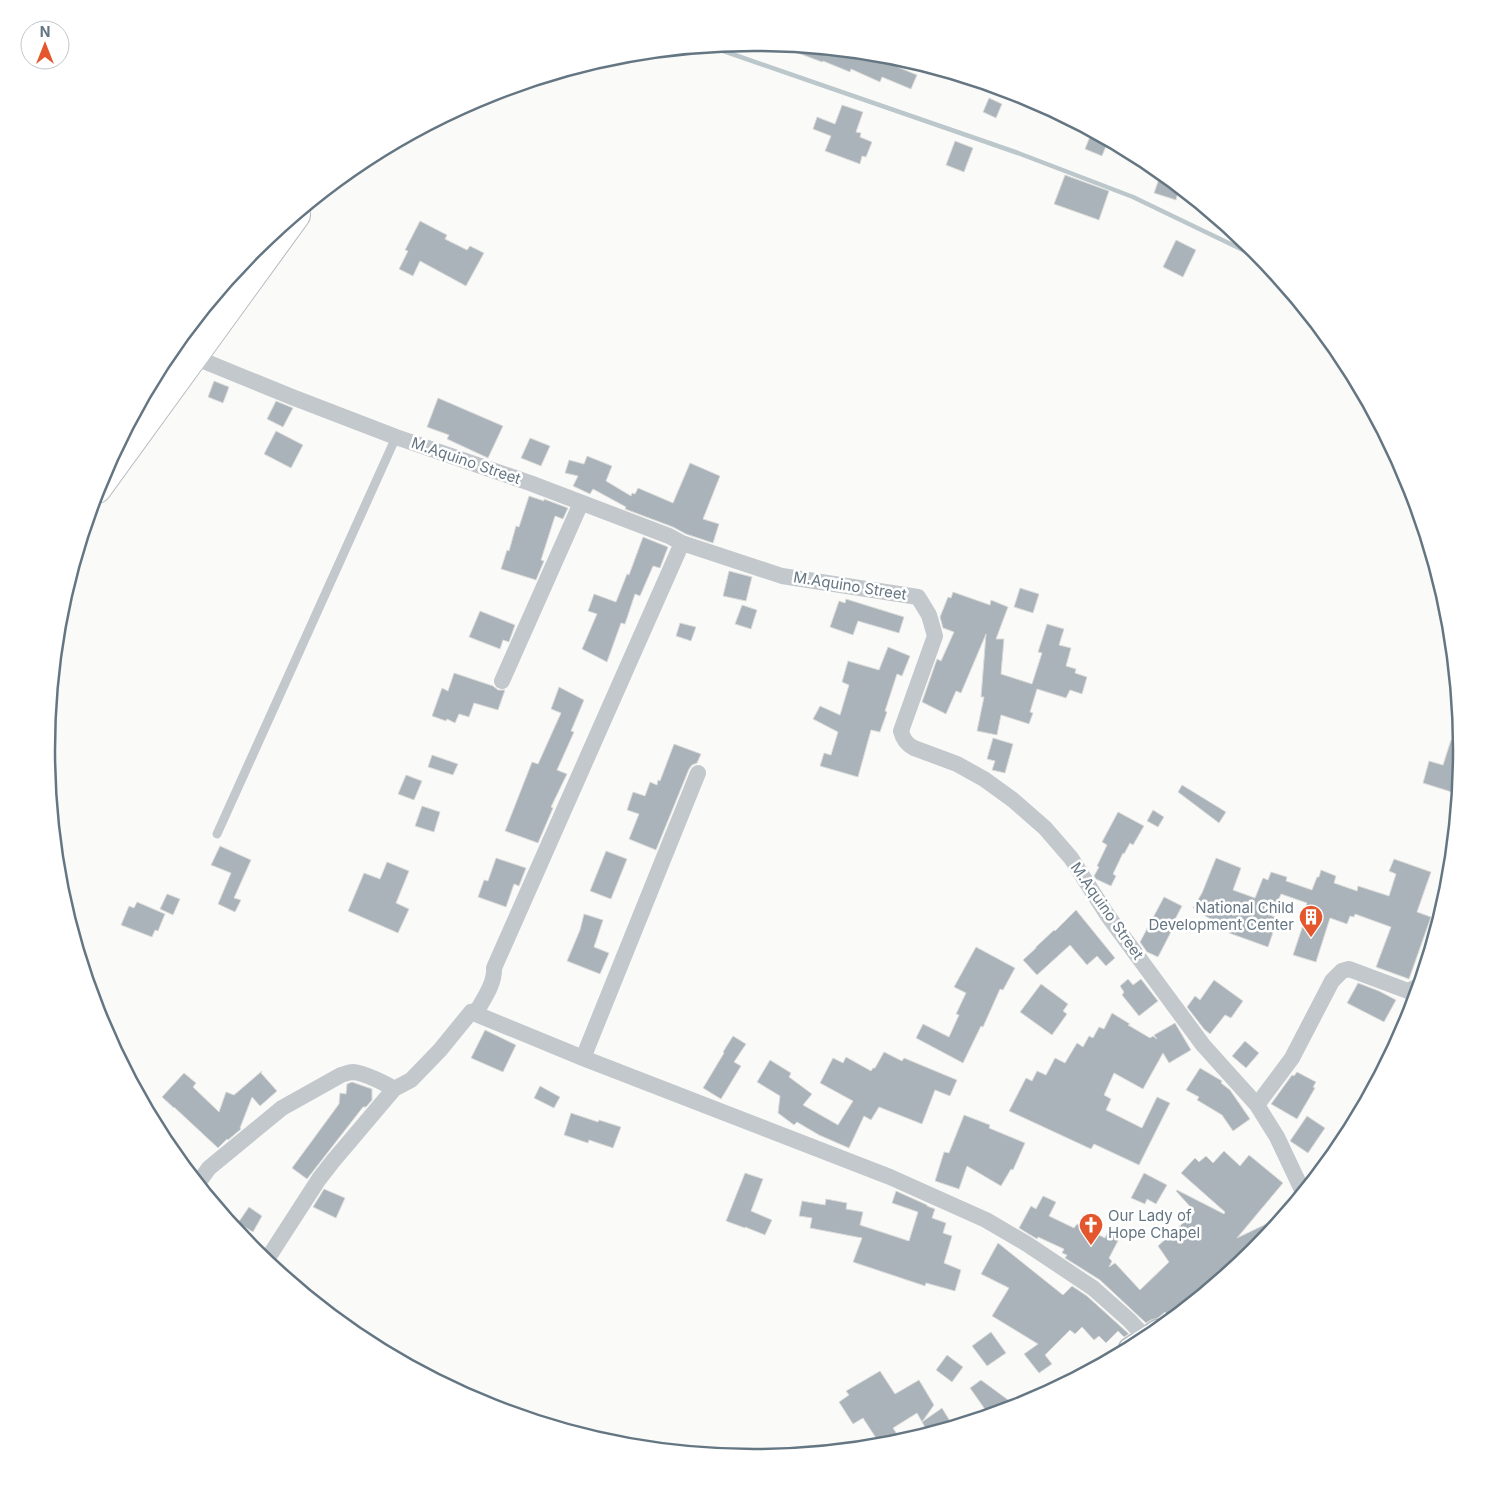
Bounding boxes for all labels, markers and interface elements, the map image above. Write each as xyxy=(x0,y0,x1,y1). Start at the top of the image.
north arrow xyxy=(20,20,70,70)
text: N xyxy=(40,23,50,40)
street label: M.Aquino Street xyxy=(409,433,523,488)
street label: M.Aquino Street xyxy=(792,567,908,604)
street label: M.Aquino Street xyxy=(1067,858,1148,963)
place label: National Child Development Center xyxy=(1148,898,1294,934)
building icon: National Child Development Center xyxy=(1298,904,1324,938)
place label: Our Lady of Hope Chapel xyxy=(1108,1206,1200,1242)
church icon: Our Lady of Hope Chapel xyxy=(1078,1212,1104,1246)

